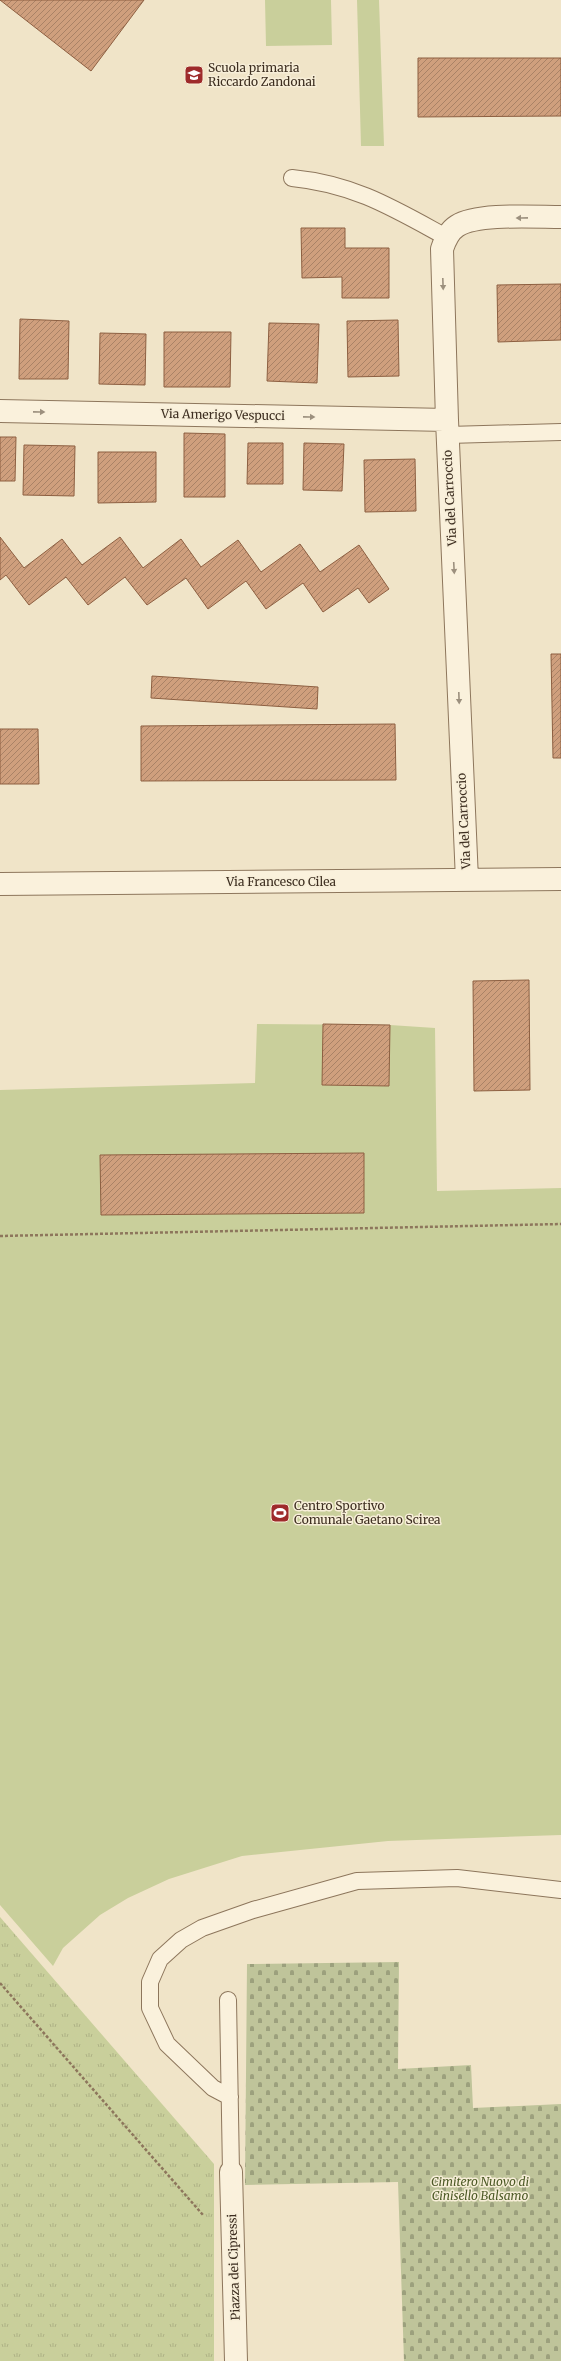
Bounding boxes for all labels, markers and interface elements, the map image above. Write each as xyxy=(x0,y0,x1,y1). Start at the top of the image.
place label: Scuola primaria Riccardo Zandonai xyxy=(208,60,316,89)
school or university icon: Scuola primaria Riccardo Zandonai xyxy=(183,64,205,86)
one-way arrow xyxy=(515,215,528,221)
one-way arrow xyxy=(440,278,447,290)
street label: Via Amerigo Vespucci xyxy=(160,406,285,423)
one-way arrow xyxy=(33,409,46,415)
one-way arrow xyxy=(303,414,316,420)
street label: Via del Carroccio xyxy=(439,450,460,547)
one-way arrow xyxy=(450,562,457,574)
one-way arrow xyxy=(456,692,463,704)
street label: Via del Carroccio xyxy=(453,773,474,870)
street label: Via Francesco Cilea xyxy=(225,874,336,889)
place label: Centro Sportivo Comunale Gaetano Scirea xyxy=(294,1498,441,1527)
sports icon: Centro Sportivo Comunale Gaetano Scirea xyxy=(269,1502,291,1524)
park label: Cimitero Nuovo di Cinisello Balsamo xyxy=(431,2174,530,2203)
street label: Piazza dei Cipressi xyxy=(224,2213,243,2321)

